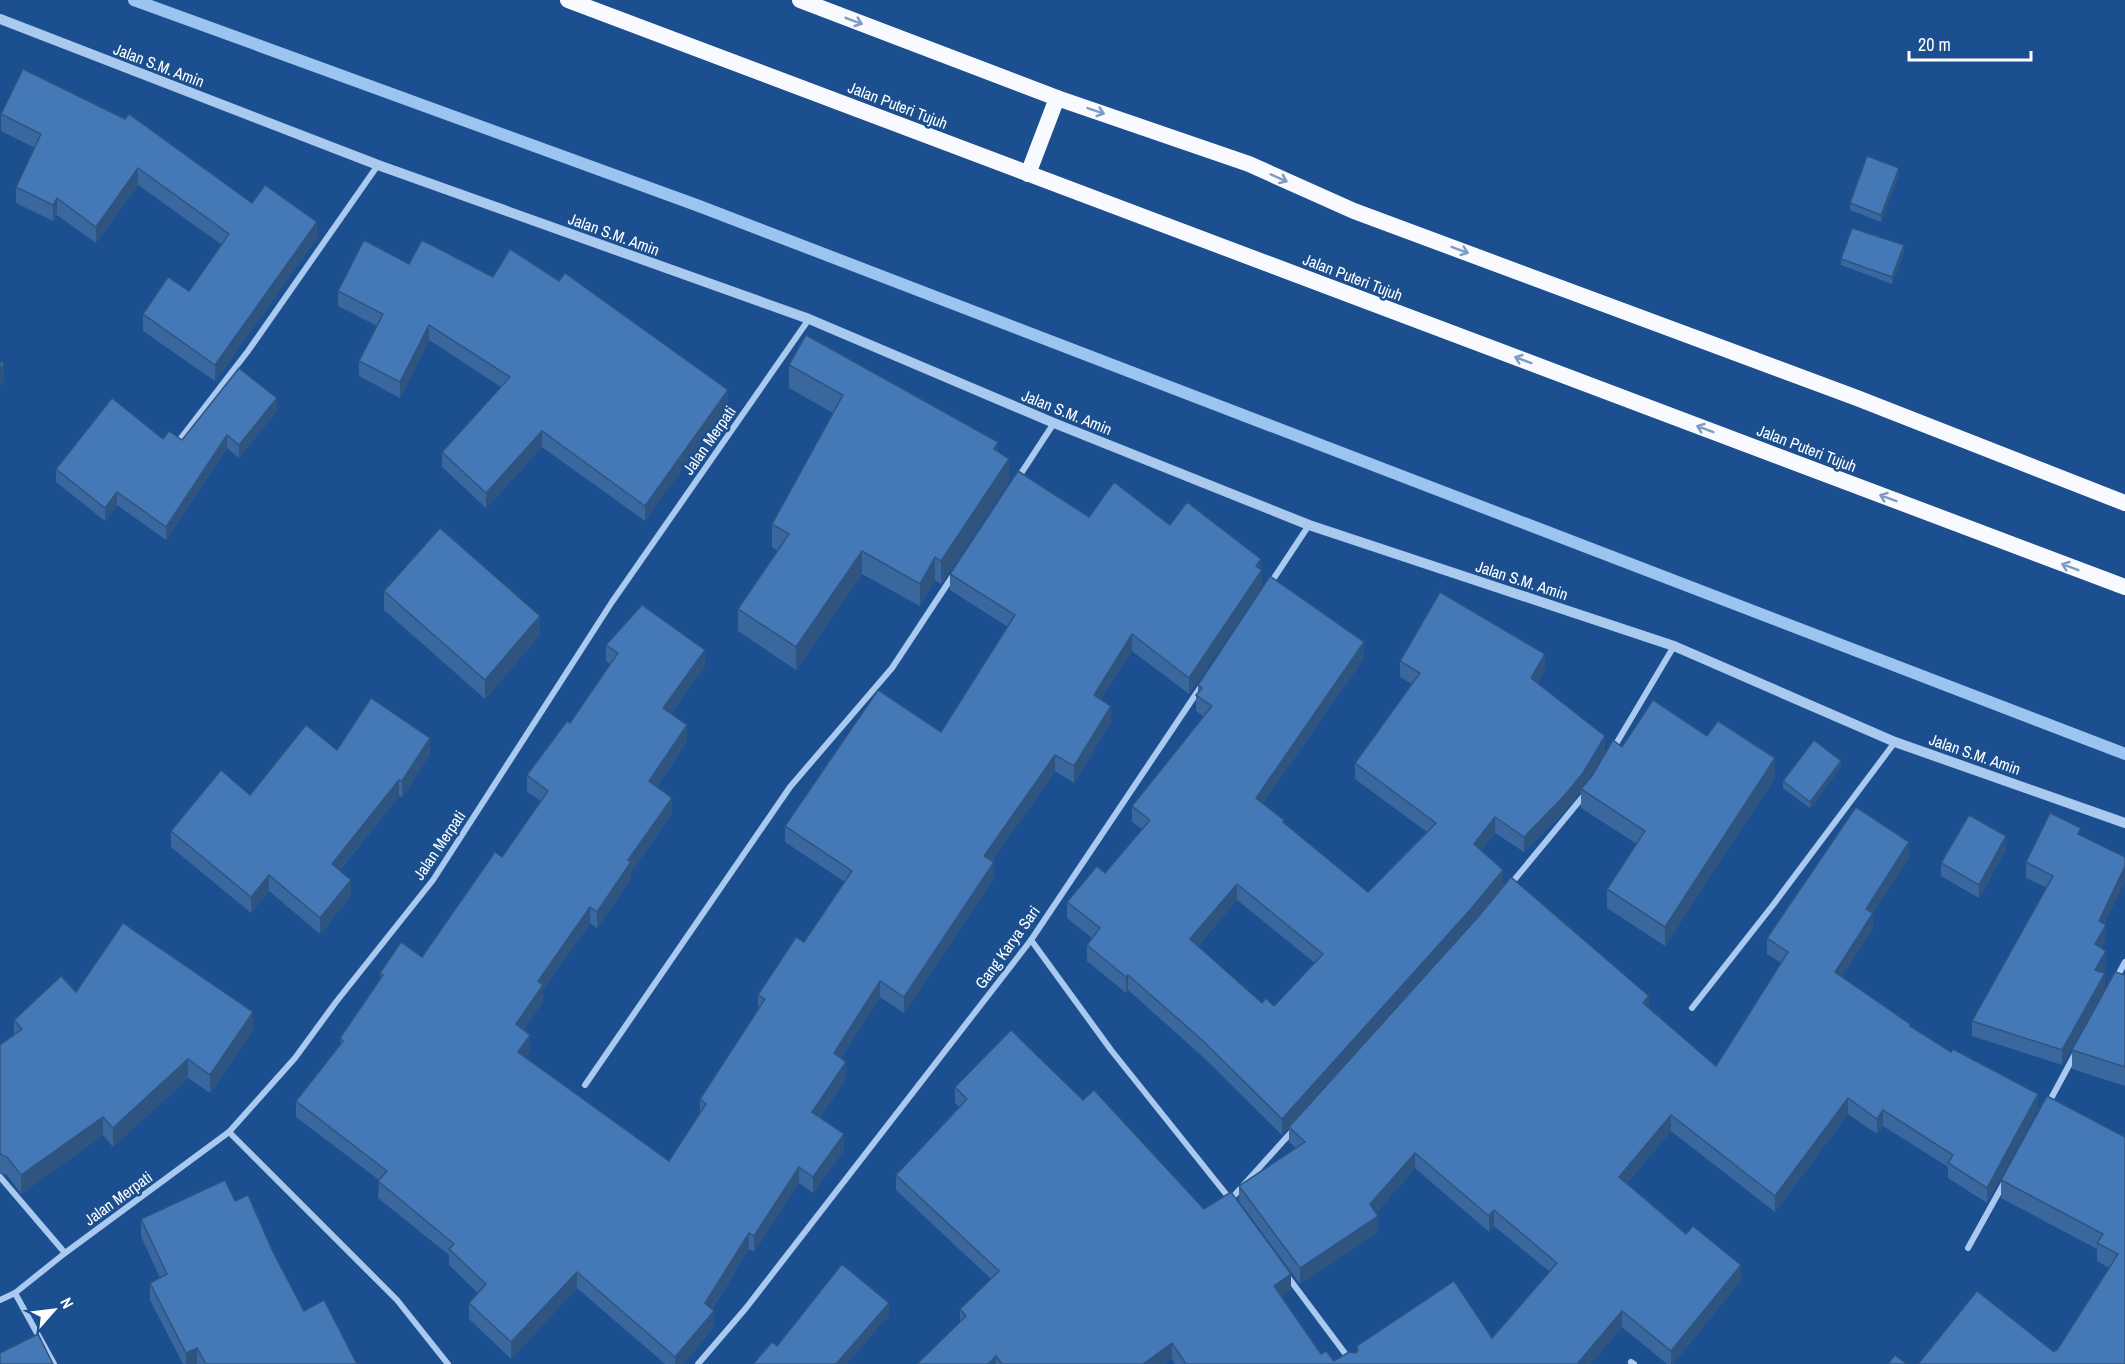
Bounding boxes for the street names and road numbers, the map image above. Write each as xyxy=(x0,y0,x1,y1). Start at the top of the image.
street label: Jalan S.M. Amin xyxy=(110,38,208,92)
street label: Jalan Puteri Tujuh xyxy=(845,76,951,134)
street label: Jalan S.M. Amin xyxy=(565,207,663,261)
street label: Jalan Puteri Tujuh xyxy=(1300,248,1406,306)
street label: Jalan S.M. Amin xyxy=(1019,384,1115,440)
street label: Jalan Merpati xyxy=(677,401,741,479)
street label: Jalan Puteri Tujuh xyxy=(1754,419,1860,477)
street label: Jalan S.M. Amin xyxy=(1473,555,1571,605)
street label: Jalan S.M. Amin xyxy=(1926,728,2024,780)
street label: Jalan Merpati xyxy=(408,806,470,884)
street label: Gang Karya Sari xyxy=(969,901,1045,993)
street label: Jalan Merpati xyxy=(79,1166,157,1230)

